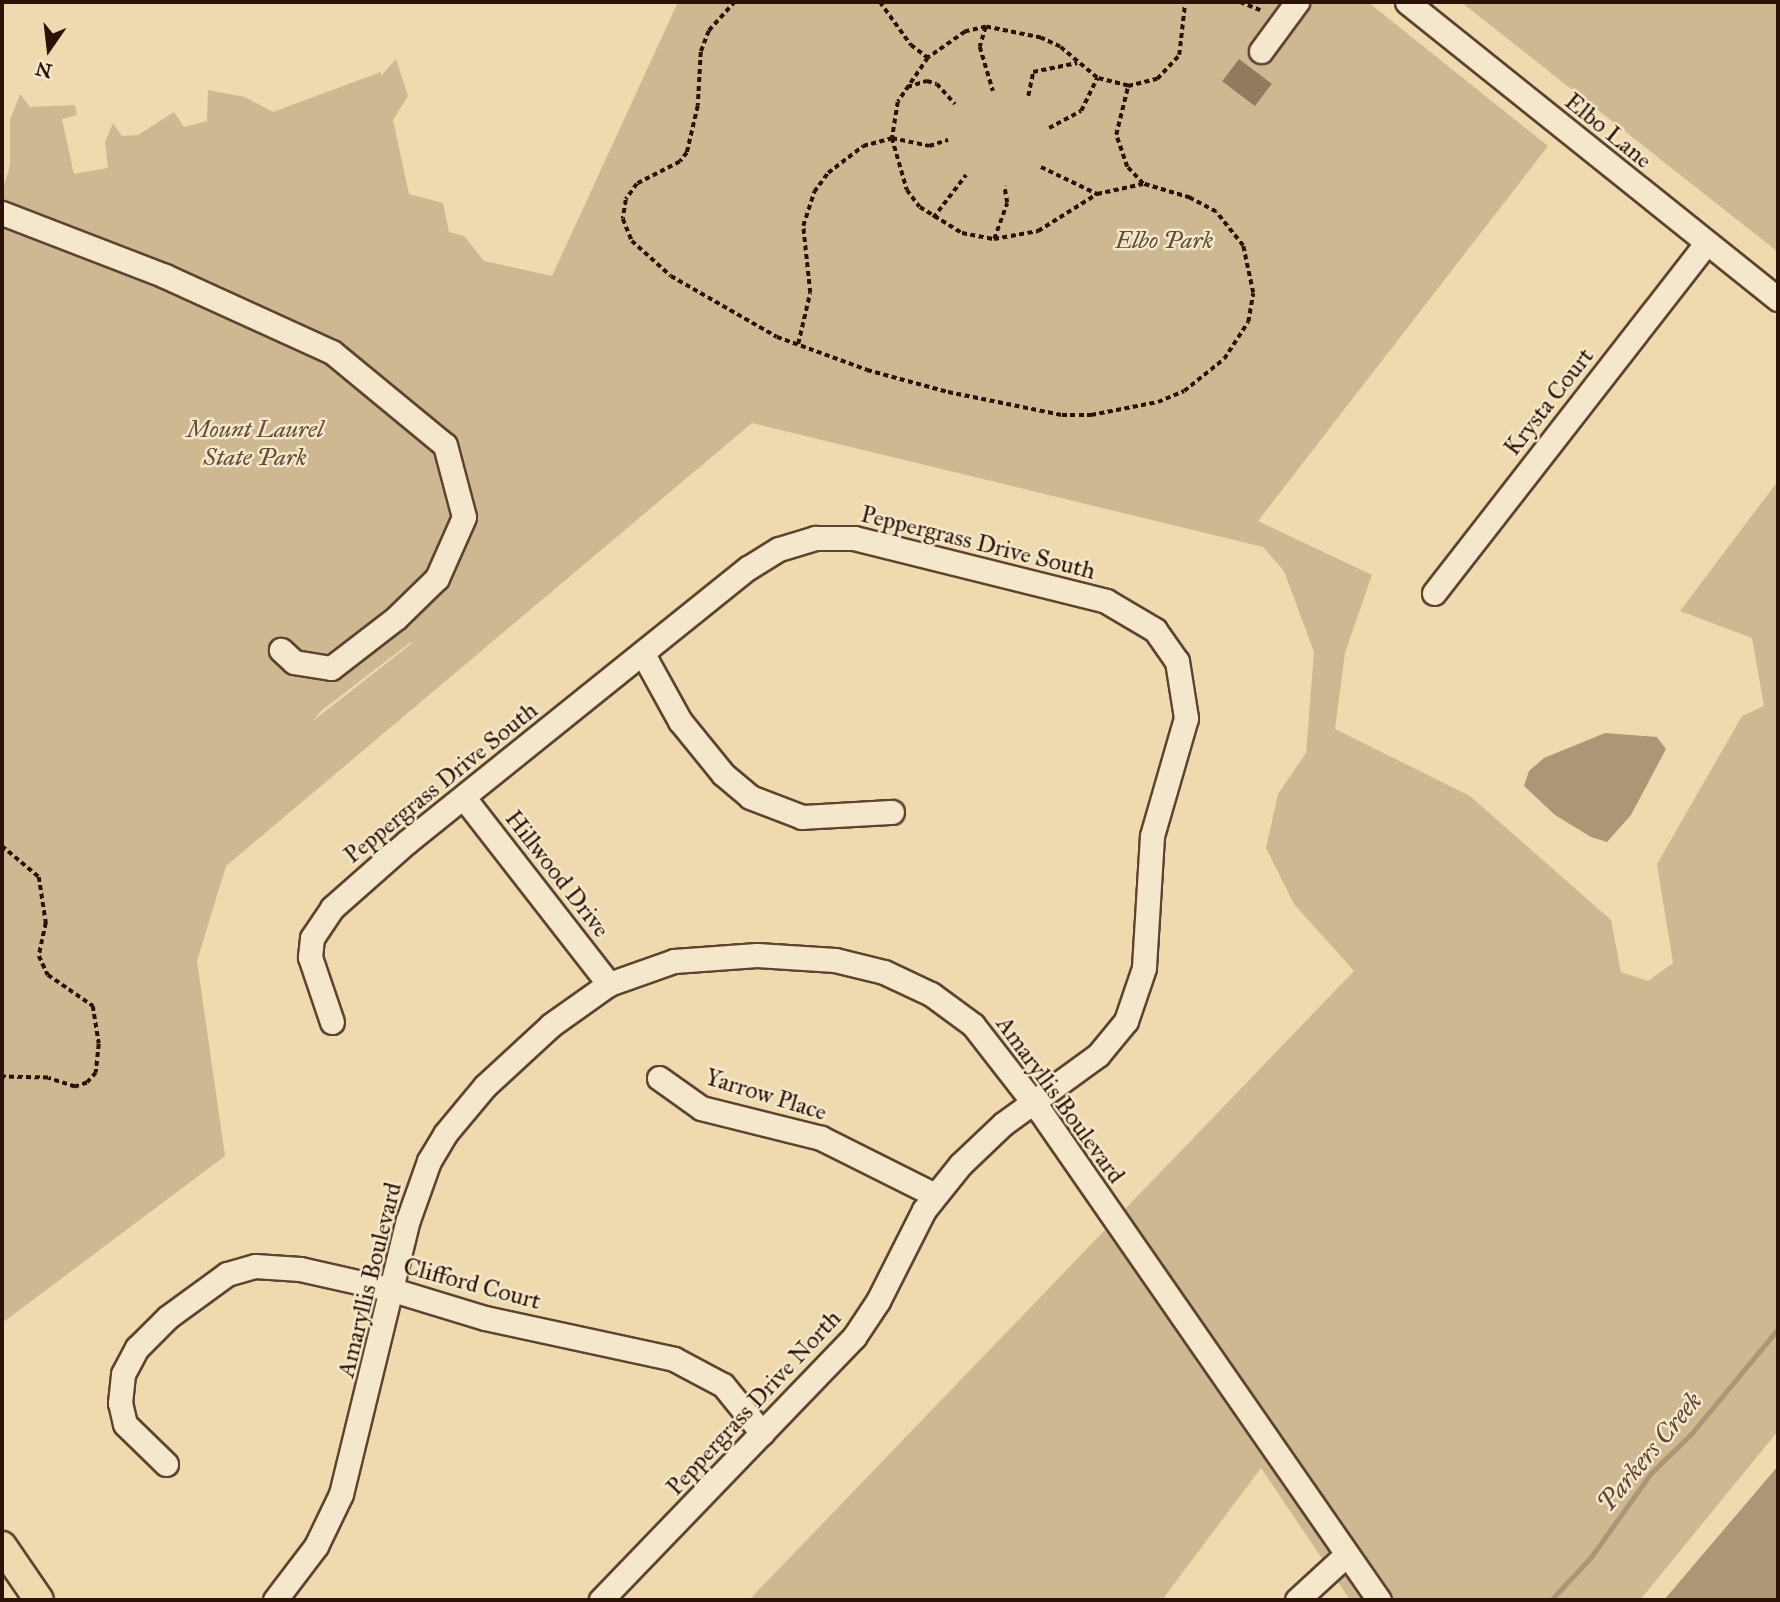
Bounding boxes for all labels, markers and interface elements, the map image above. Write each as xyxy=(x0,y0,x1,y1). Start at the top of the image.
north arrow xyxy=(14,14,84,84)
text: N xyxy=(33,57,54,83)
street label: Elbo Lane xyxy=(1559,87,1657,175)
park label: Elbo Park xyxy=(1115,227,1213,255)
street label: Krysta Court xyxy=(1498,342,1600,462)
park label: Mount Laurel State Park xyxy=(187,416,323,472)
street label: Peppergrass Drive South xyxy=(858,500,1098,586)
street label: Peppergrass Drive South xyxy=(338,696,544,870)
street label: Hillwood Drive xyxy=(499,805,615,943)
street label: Amaryllis Boulevard xyxy=(990,1011,1130,1189)
street label: Yarrow Place xyxy=(702,1063,830,1127)
street label: Amaryllis Boulevard xyxy=(332,1180,408,1380)
street label: Clifford Court xyxy=(400,1252,544,1316)
street label: Peppergrass Drive North xyxy=(661,1304,847,1502)
water label: Parkers Creek xyxy=(1591,1386,1709,1518)

